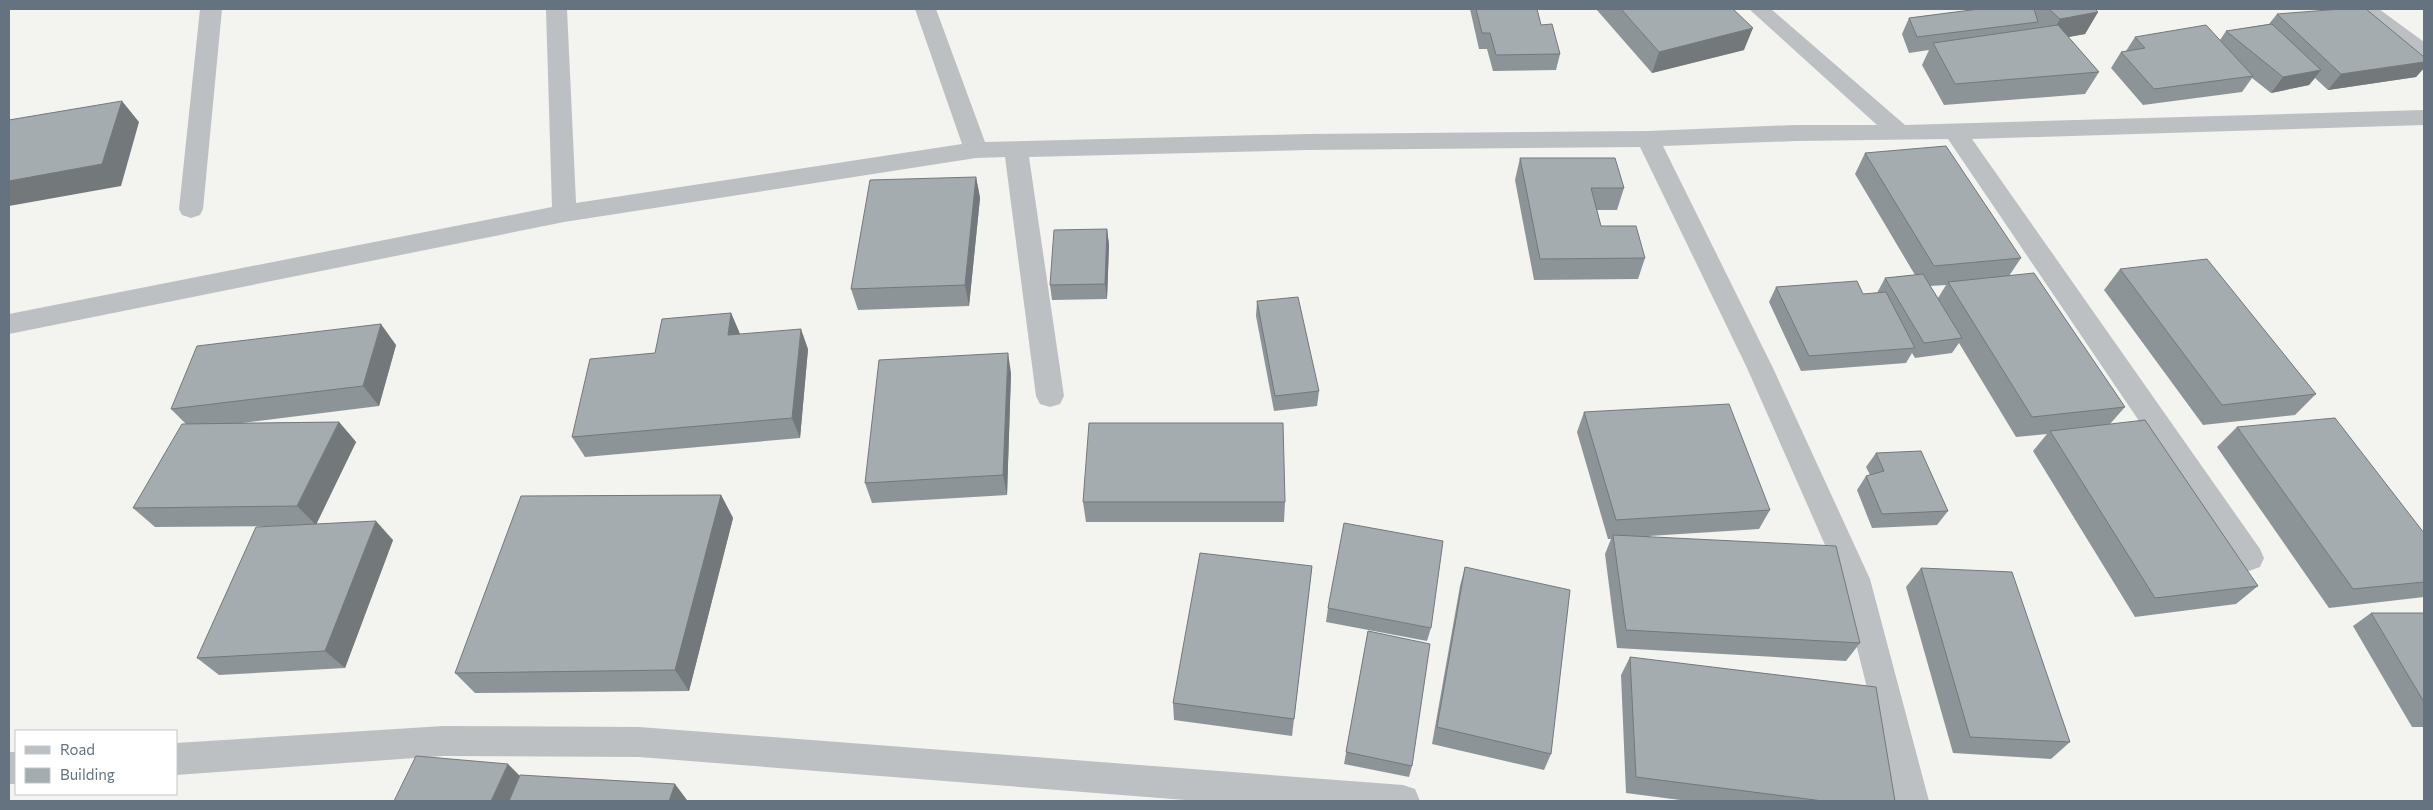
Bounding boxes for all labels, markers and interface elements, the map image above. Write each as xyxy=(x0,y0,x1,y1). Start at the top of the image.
legend xyxy=(15,730,178,795)
text: Road xyxy=(60,740,95,758)
text: Building xyxy=(60,765,115,783)

